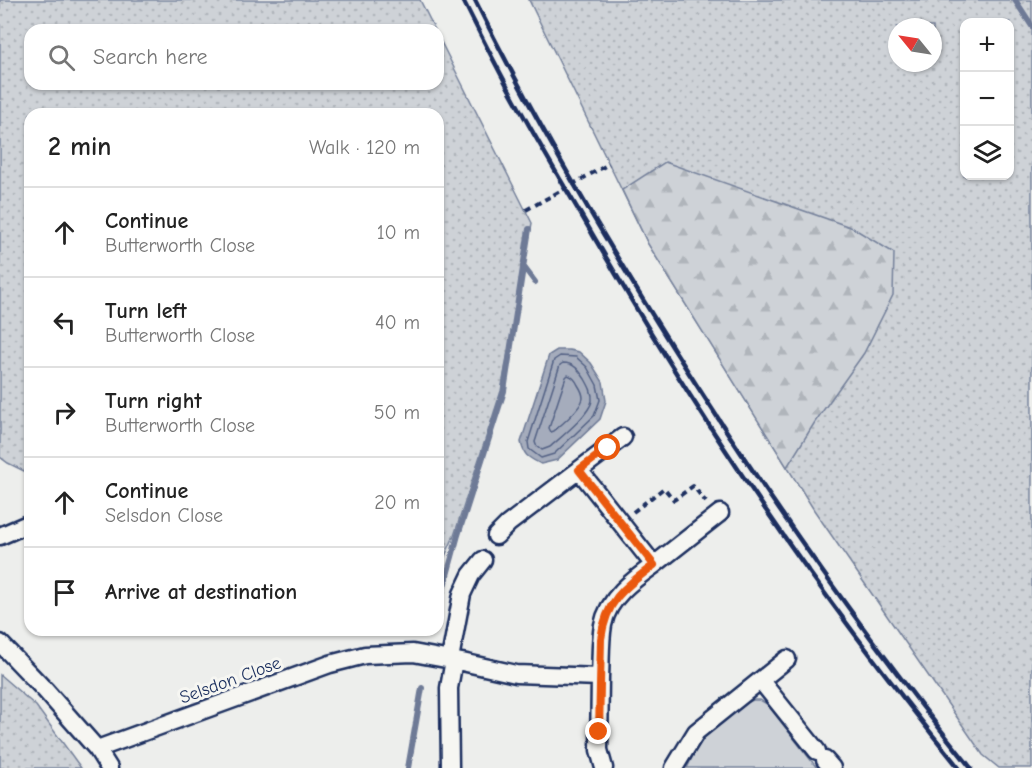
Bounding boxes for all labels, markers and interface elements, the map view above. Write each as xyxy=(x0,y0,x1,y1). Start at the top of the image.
north arrow xyxy=(888,18,942,72)
map controls xyxy=(960,18,1014,180)
button: + xyxy=(960,18,1014,72)
search box xyxy=(24,24,444,90)
icon: search xyxy=(45,41,78,74)
text: Search here xyxy=(93,44,208,70)
button: − xyxy=(960,72,1014,126)
button: layers xyxy=(960,126,1014,180)
text: 2 min xyxy=(48,132,111,162)
text: Walk · 120 m xyxy=(309,136,420,159)
text: Continue xyxy=(105,208,188,234)
icon: ahead xyxy=(48,216,81,249)
text: 10 m xyxy=(377,221,420,244)
text: Butterworth Close xyxy=(105,234,255,257)
text: Turn left xyxy=(105,298,187,324)
icon: left xyxy=(48,306,81,339)
text: 40 m xyxy=(375,311,420,334)
text: Butterworth Close xyxy=(105,324,255,347)
text: Turn right xyxy=(105,388,202,414)
icon: right xyxy=(48,396,81,429)
text: 50 m xyxy=(374,401,420,424)
text: Butterworth Close xyxy=(105,414,255,437)
route start xyxy=(594,434,620,460)
text: Continue xyxy=(105,478,188,504)
icon: ahead xyxy=(48,486,81,519)
text: 20 m xyxy=(374,491,420,514)
text: Selsdon Close xyxy=(105,504,223,527)
icon: arrive xyxy=(48,576,81,609)
text: Arrive at destination xyxy=(105,579,297,605)
street label: Selsdon Close xyxy=(177,652,284,708)
route end xyxy=(585,718,611,744)

